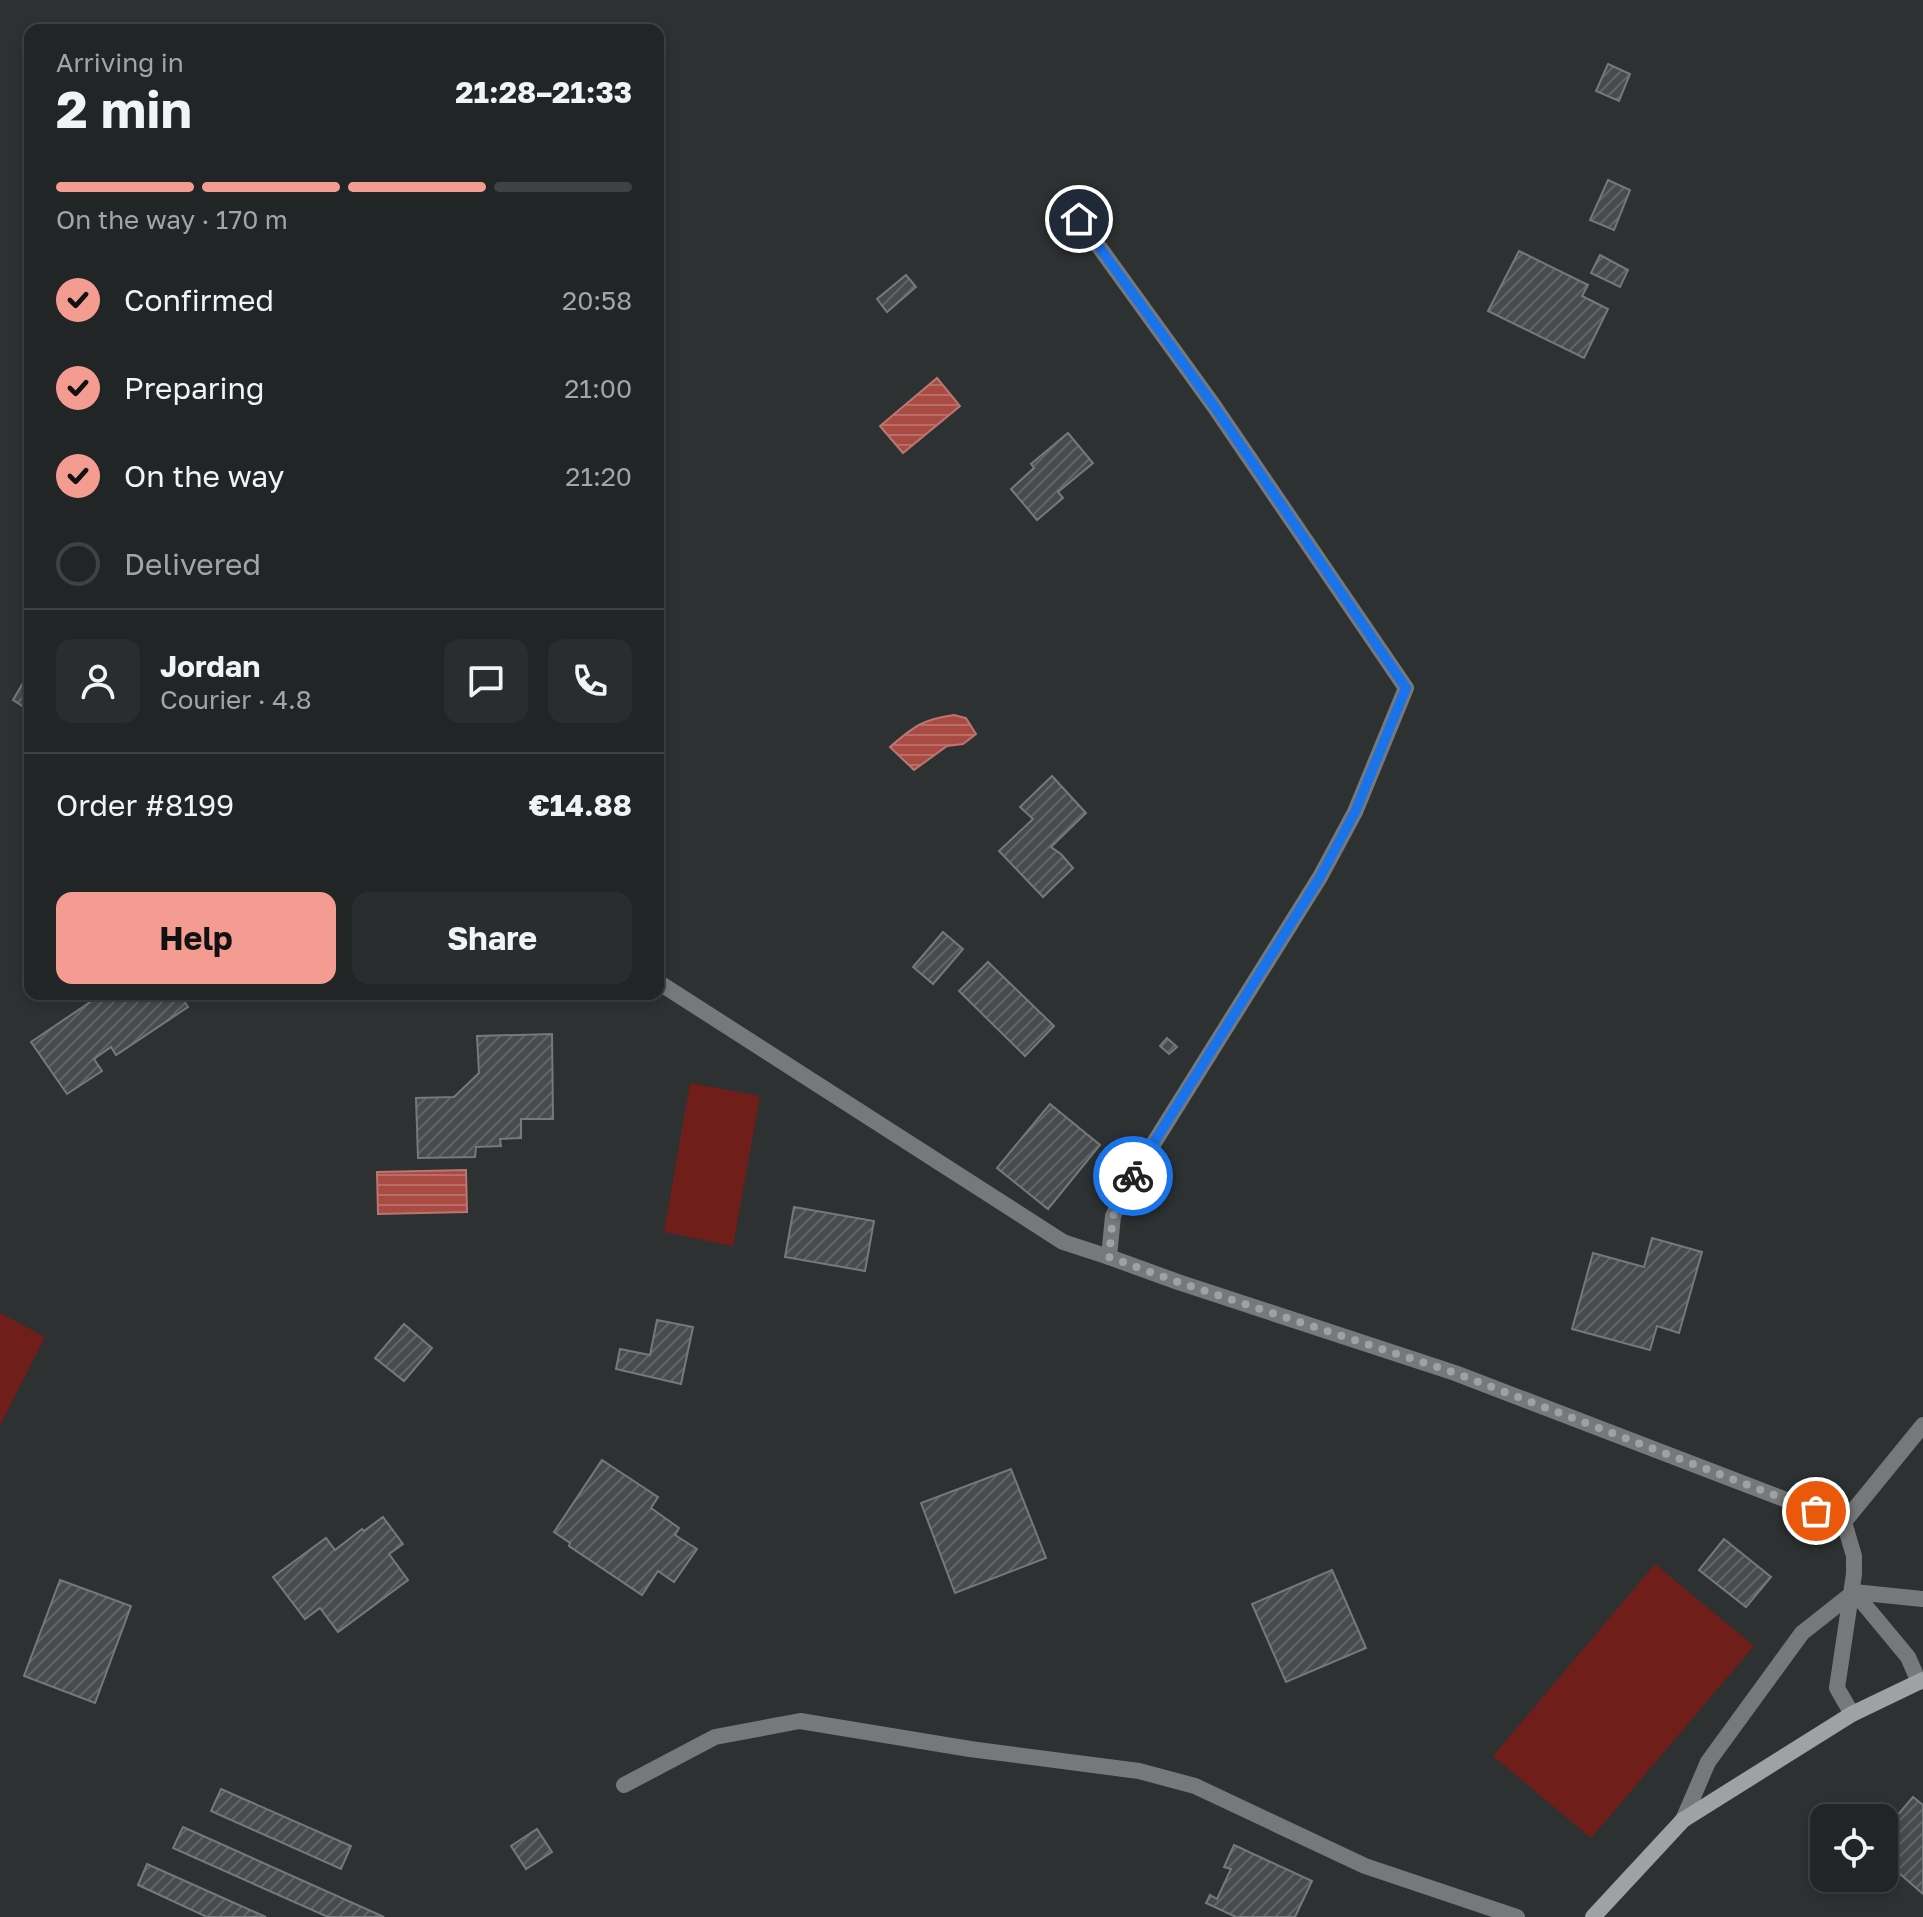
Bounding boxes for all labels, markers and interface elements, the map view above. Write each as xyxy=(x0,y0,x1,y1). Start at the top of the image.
text: Arriving in xyxy=(56,47,184,78)
text: 21:28–21:33 xyxy=(455,74,632,110)
text: 2 min xyxy=(56,77,192,139)
pin xyxy=(1045,185,1113,253)
icon: home xyxy=(1057,197,1101,241)
text: On the way · 170 m xyxy=(56,204,288,235)
icon: check xyxy=(56,278,100,322)
text: Confirmed xyxy=(124,282,274,318)
text: 20:58 xyxy=(562,285,632,316)
icon: check xyxy=(56,366,100,410)
text: Preparing xyxy=(124,370,265,406)
text: 21:00 xyxy=(564,373,632,404)
icon: check xyxy=(56,454,100,498)
text: On the way xyxy=(124,458,284,494)
text: 21:20 xyxy=(565,461,632,492)
text: Delivered xyxy=(124,546,261,582)
button: person xyxy=(56,639,140,723)
button: chat xyxy=(444,639,528,723)
button: phone xyxy=(548,639,632,723)
text: Jordan xyxy=(160,648,260,684)
text: Courier · 4.8 xyxy=(160,684,312,715)
text: Order #8199 xyxy=(56,787,234,823)
text: €14.88 xyxy=(529,787,632,823)
button: Help xyxy=(56,892,336,984)
button: Share xyxy=(352,892,632,984)
courier xyxy=(1093,1136,1173,1216)
icon: bike xyxy=(1111,1154,1155,1198)
pin xyxy=(1782,1477,1850,1545)
icon: bag xyxy=(1794,1489,1838,1533)
map controls xyxy=(1810,1804,1898,1892)
button: locate xyxy=(1810,1804,1898,1892)

